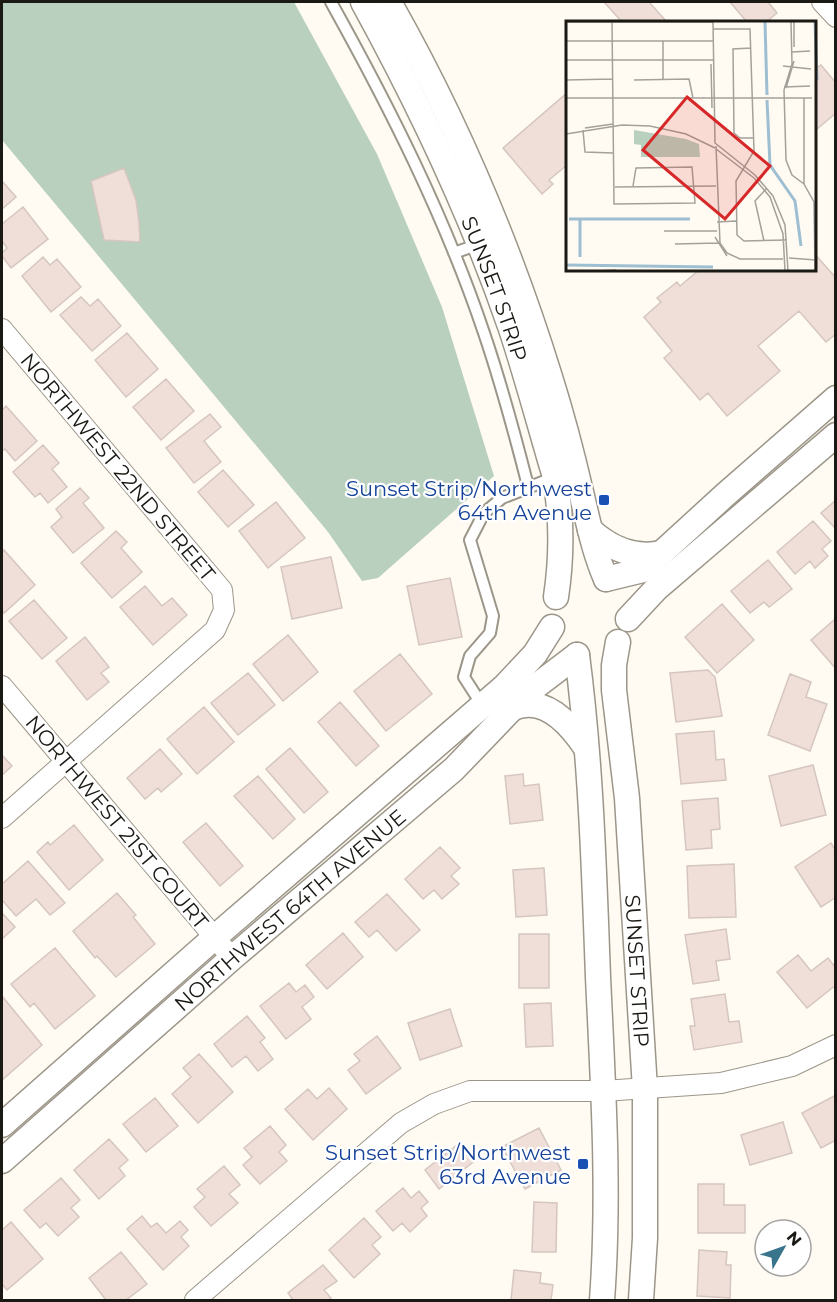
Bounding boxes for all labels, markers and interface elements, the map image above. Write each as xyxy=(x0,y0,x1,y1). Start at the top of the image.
inset map xyxy=(566,21,816,272)
street label: SUNSET STRIP xyxy=(457,212,533,364)
street label: NORTHWEST 22ND STREET xyxy=(15,348,221,586)
place label: Sunset Strip/Northwest 64th Avenue xyxy=(346,476,592,525)
marker: Sunset Strip/Northwest 64th Avenue xyxy=(597,493,611,507)
street label: NORTHWEST 21ST COURT xyxy=(20,710,214,934)
street label: NORTHWEST 64TH AVENUE xyxy=(169,804,410,1016)
street label: SUNSET STRIP xyxy=(620,894,655,1047)
place label: Sunset Strip/Northwest 63rd Avenue xyxy=(325,1140,571,1189)
marker: Sunset Strip/Northwest 63rd Avenue xyxy=(576,1157,590,1171)
north arrow xyxy=(753,1218,813,1278)
text: N xyxy=(783,1228,806,1250)

